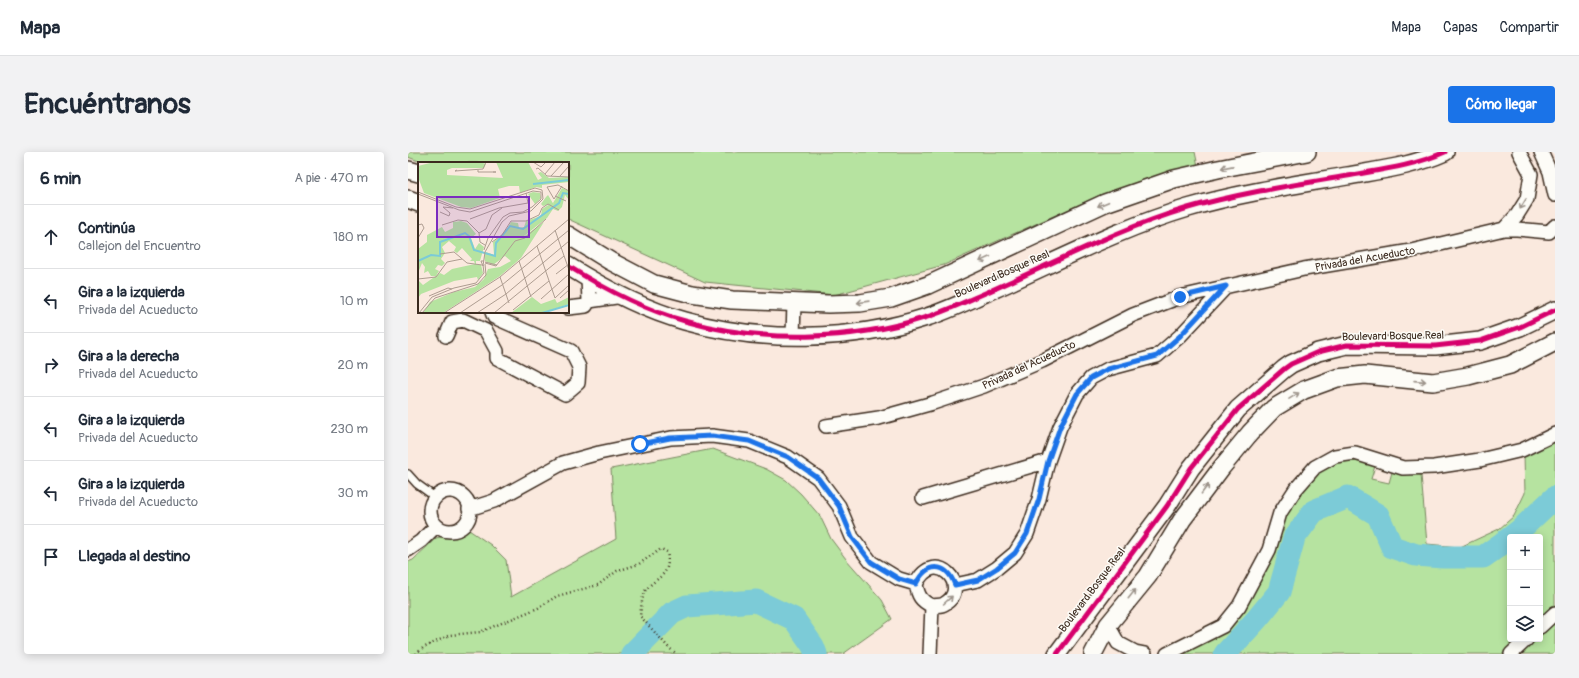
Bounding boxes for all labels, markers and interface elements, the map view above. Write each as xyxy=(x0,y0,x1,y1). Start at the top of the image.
text: Mapa xyxy=(20,16,60,40)
text: Mapa xyxy=(1391,19,1421,36)
text: Capas xyxy=(1443,19,1478,36)
text: Compartir xyxy=(1500,19,1559,36)
button: Cómo llegar xyxy=(1448,86,1555,123)
text: Encuéntranos xyxy=(24,87,191,122)
inset map xyxy=(418,162,569,313)
one-way arrow xyxy=(1221,163,1234,171)
text: 6 min xyxy=(40,168,81,189)
text: A pie · 470 m xyxy=(294,170,368,186)
one-way arrow xyxy=(1519,198,1527,210)
one-way arrow xyxy=(1097,201,1109,209)
text: Continúa xyxy=(78,219,135,238)
icon: ahead xyxy=(40,226,62,248)
text: 180 m xyxy=(333,229,368,245)
text: Callejon del Encuentro xyxy=(78,238,201,254)
street label: Privada del Acueducto xyxy=(1314,244,1416,274)
street label: Boulevard Bosque Real xyxy=(953,247,1051,301)
one-way arrow xyxy=(980,256,992,263)
text: Gira a la izquierda xyxy=(78,283,185,302)
route end xyxy=(1171,288,1189,306)
icon: left xyxy=(40,290,62,312)
text: 10 m xyxy=(340,293,368,309)
one-way arrow xyxy=(857,298,870,306)
text: Privada del Acueducto xyxy=(78,302,198,318)
street label: Boulevard Bosque Real xyxy=(1342,329,1444,343)
street label: Privada del Acueducto xyxy=(980,338,1078,392)
text: Gira a la derecha xyxy=(78,347,179,366)
icon: right xyxy=(40,354,62,376)
text: 20 m xyxy=(337,357,368,373)
text: Privada del Acueducto xyxy=(78,366,198,382)
one-way arrow xyxy=(1413,377,1426,384)
one-way arrow xyxy=(1288,391,1300,399)
text: Gira a la izquierda xyxy=(78,411,185,430)
icon: left xyxy=(40,418,62,440)
text: 230 m xyxy=(331,421,368,437)
text: Privada del Acueducto xyxy=(78,430,198,446)
route start xyxy=(631,435,649,453)
text: Gira a la izquierda xyxy=(78,475,185,494)
icon: left xyxy=(40,482,62,504)
one-way arrow xyxy=(1201,484,1210,495)
text: 30 m xyxy=(338,485,368,501)
text: Privada del Acueducto xyxy=(78,494,198,510)
map controls xyxy=(1507,534,1543,642)
button: + xyxy=(1507,534,1543,570)
street label: Boulevard Bosque Real xyxy=(1056,545,1128,635)
icon: arrive xyxy=(40,546,62,568)
text: Llegada al destino xyxy=(78,547,190,566)
button: − xyxy=(1507,570,1543,606)
one-way arrow xyxy=(1128,589,1137,600)
one-way arrow xyxy=(943,595,953,605)
button: layers xyxy=(1507,606,1543,642)

